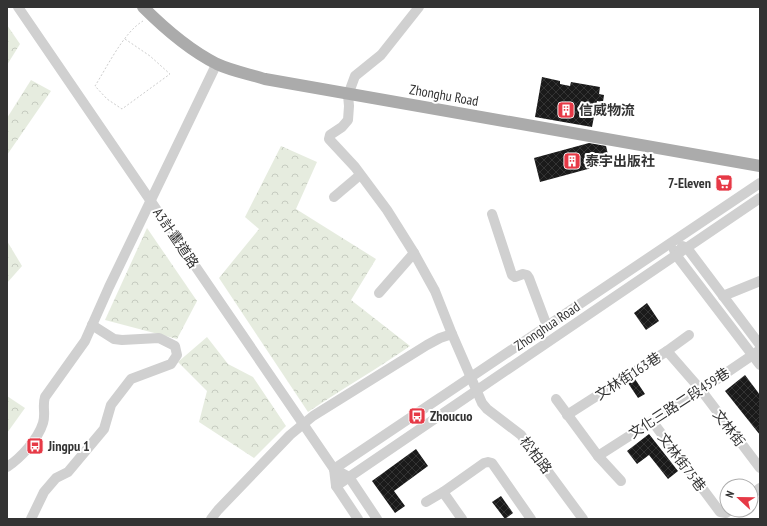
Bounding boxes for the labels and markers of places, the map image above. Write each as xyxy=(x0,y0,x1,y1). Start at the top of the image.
building icon: 信威物流 xyxy=(556,100,576,120)
place label: 信威物流 xyxy=(579,101,635,119)
building icon: 泰宇出版社 xyxy=(562,151,582,171)
place label: 泰宇出版社 xyxy=(585,152,655,170)
supermarket icon: 7-Eleven xyxy=(714,173,734,193)
place label: 7-Eleven xyxy=(668,174,711,192)
bus stop icon: Zhoucuo xyxy=(407,406,427,426)
place label: Zhoucuo xyxy=(430,407,472,425)
bus stop icon: Jingpu 1 xyxy=(25,436,45,456)
place label: Jingpu 1 xyxy=(47,437,90,455)

